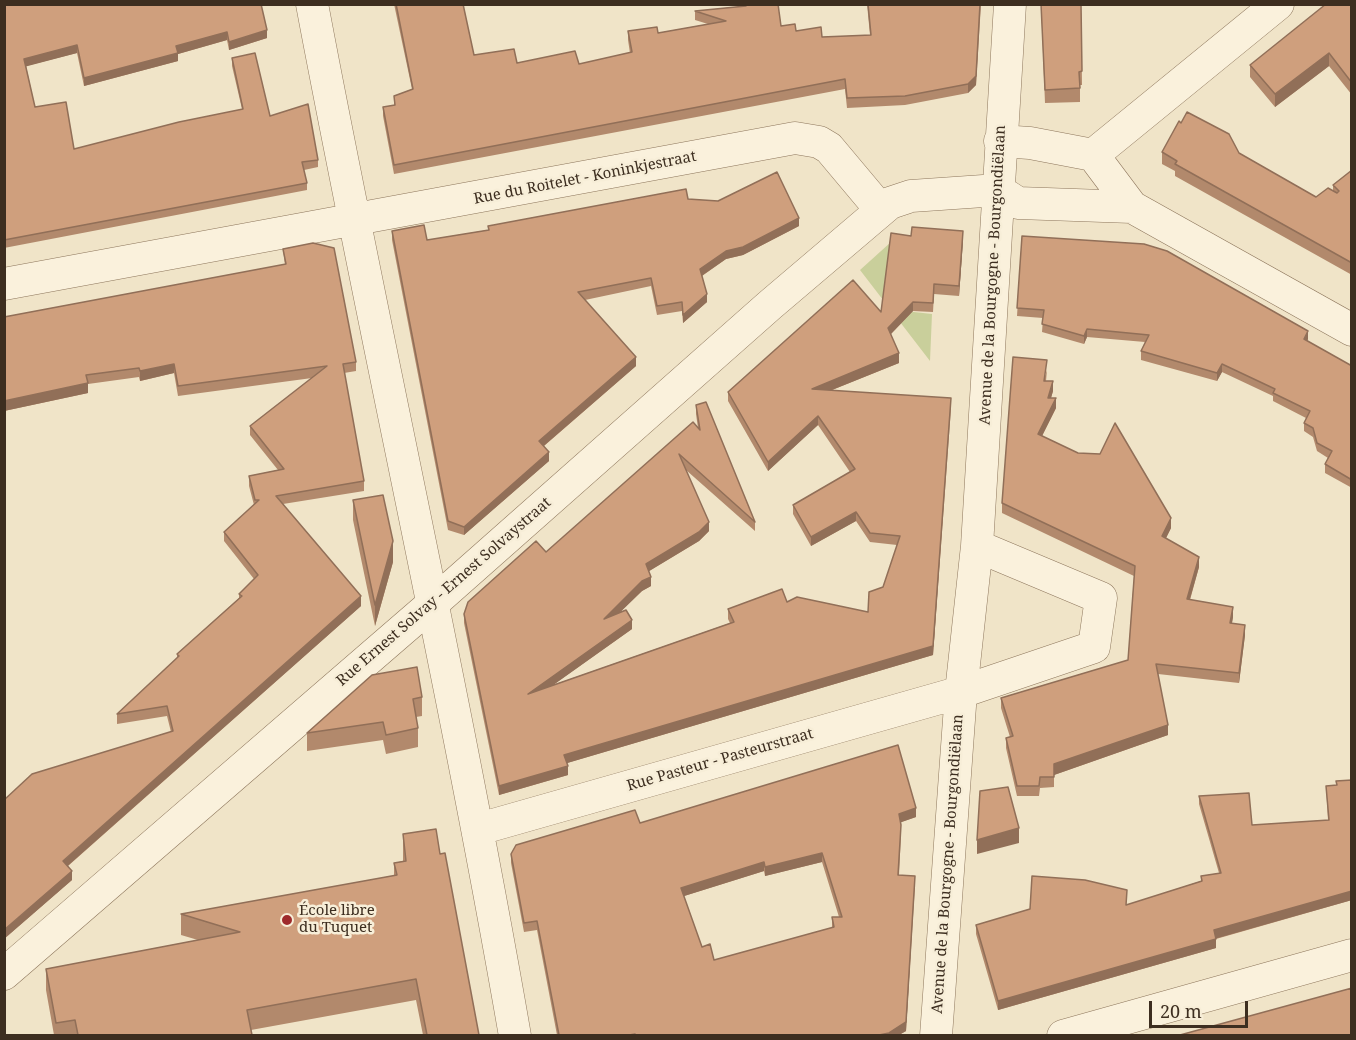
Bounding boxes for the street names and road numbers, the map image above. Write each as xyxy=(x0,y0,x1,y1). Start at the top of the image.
street label: Avenue de la Bourgogne - Bourgondiëlaan xyxy=(976,125,1010,425)
street label: Rue du Roitelet - Koninkjestraat xyxy=(472,148,698,208)
street label: Rue Ernest Solvay - Ernest Solvaystraat xyxy=(333,494,555,690)
street label: Avenue de la Bourgogne - Bourgondiëlaan xyxy=(929,714,967,1014)
street label: Rue Pasteur - Pasteurstraat xyxy=(625,725,815,795)

